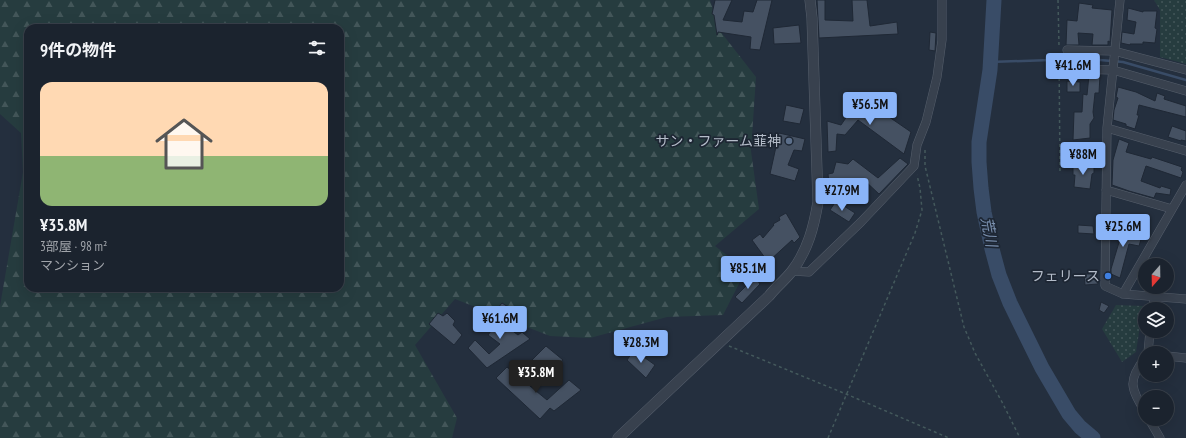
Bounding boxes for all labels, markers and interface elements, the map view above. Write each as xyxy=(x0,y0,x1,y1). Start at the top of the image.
icon: filters xyxy=(306,37,328,59)
text: 9件の物件 xyxy=(40,39,116,61)
pin: ¥41.6M xyxy=(1040,53,1106,87)
text: ¥41.6M xyxy=(1055,57,1091,74)
pin: ¥56.5M xyxy=(837,92,903,126)
text: ¥56.5M xyxy=(852,96,888,113)
icon: home xyxy=(148,108,220,180)
place label: サン・ファーム韮神 xyxy=(655,132,781,150)
marker: サン・ファーム韮神 xyxy=(784,136,794,146)
pin: ¥88M xyxy=(1059,142,1107,176)
text: ¥88M xyxy=(1069,146,1097,163)
pin: ¥27.9M xyxy=(809,178,875,212)
text: ¥27.9M xyxy=(825,182,859,199)
text: ¥35.8M xyxy=(40,214,87,236)
pin: ¥25.6M xyxy=(1090,214,1156,248)
water label: 荒川 xyxy=(977,215,1002,250)
text: ¥25.6M xyxy=(1105,218,1141,235)
text: 3部屋 · 98 m² xyxy=(40,238,107,255)
pin: ¥85.1M xyxy=(715,256,781,290)
text: マンション xyxy=(40,257,105,274)
north arrow xyxy=(1138,258,1174,294)
map controls xyxy=(1138,258,1174,426)
text: ¥85.1M xyxy=(730,260,766,277)
place label: フェリース xyxy=(1031,267,1100,285)
marker: フェリース xyxy=(1103,271,1113,281)
button: layers xyxy=(1138,302,1174,338)
pin: ¥61.6M xyxy=(467,306,533,340)
text: ¥61.6M xyxy=(482,310,518,327)
pin: ¥28.3M xyxy=(608,330,674,364)
text: ¥28.3M xyxy=(623,334,659,351)
button: + xyxy=(1138,346,1174,382)
pin: ¥35.8M xyxy=(503,360,569,394)
text: ¥35.8M xyxy=(518,364,554,381)
button: − xyxy=(1138,390,1174,426)

